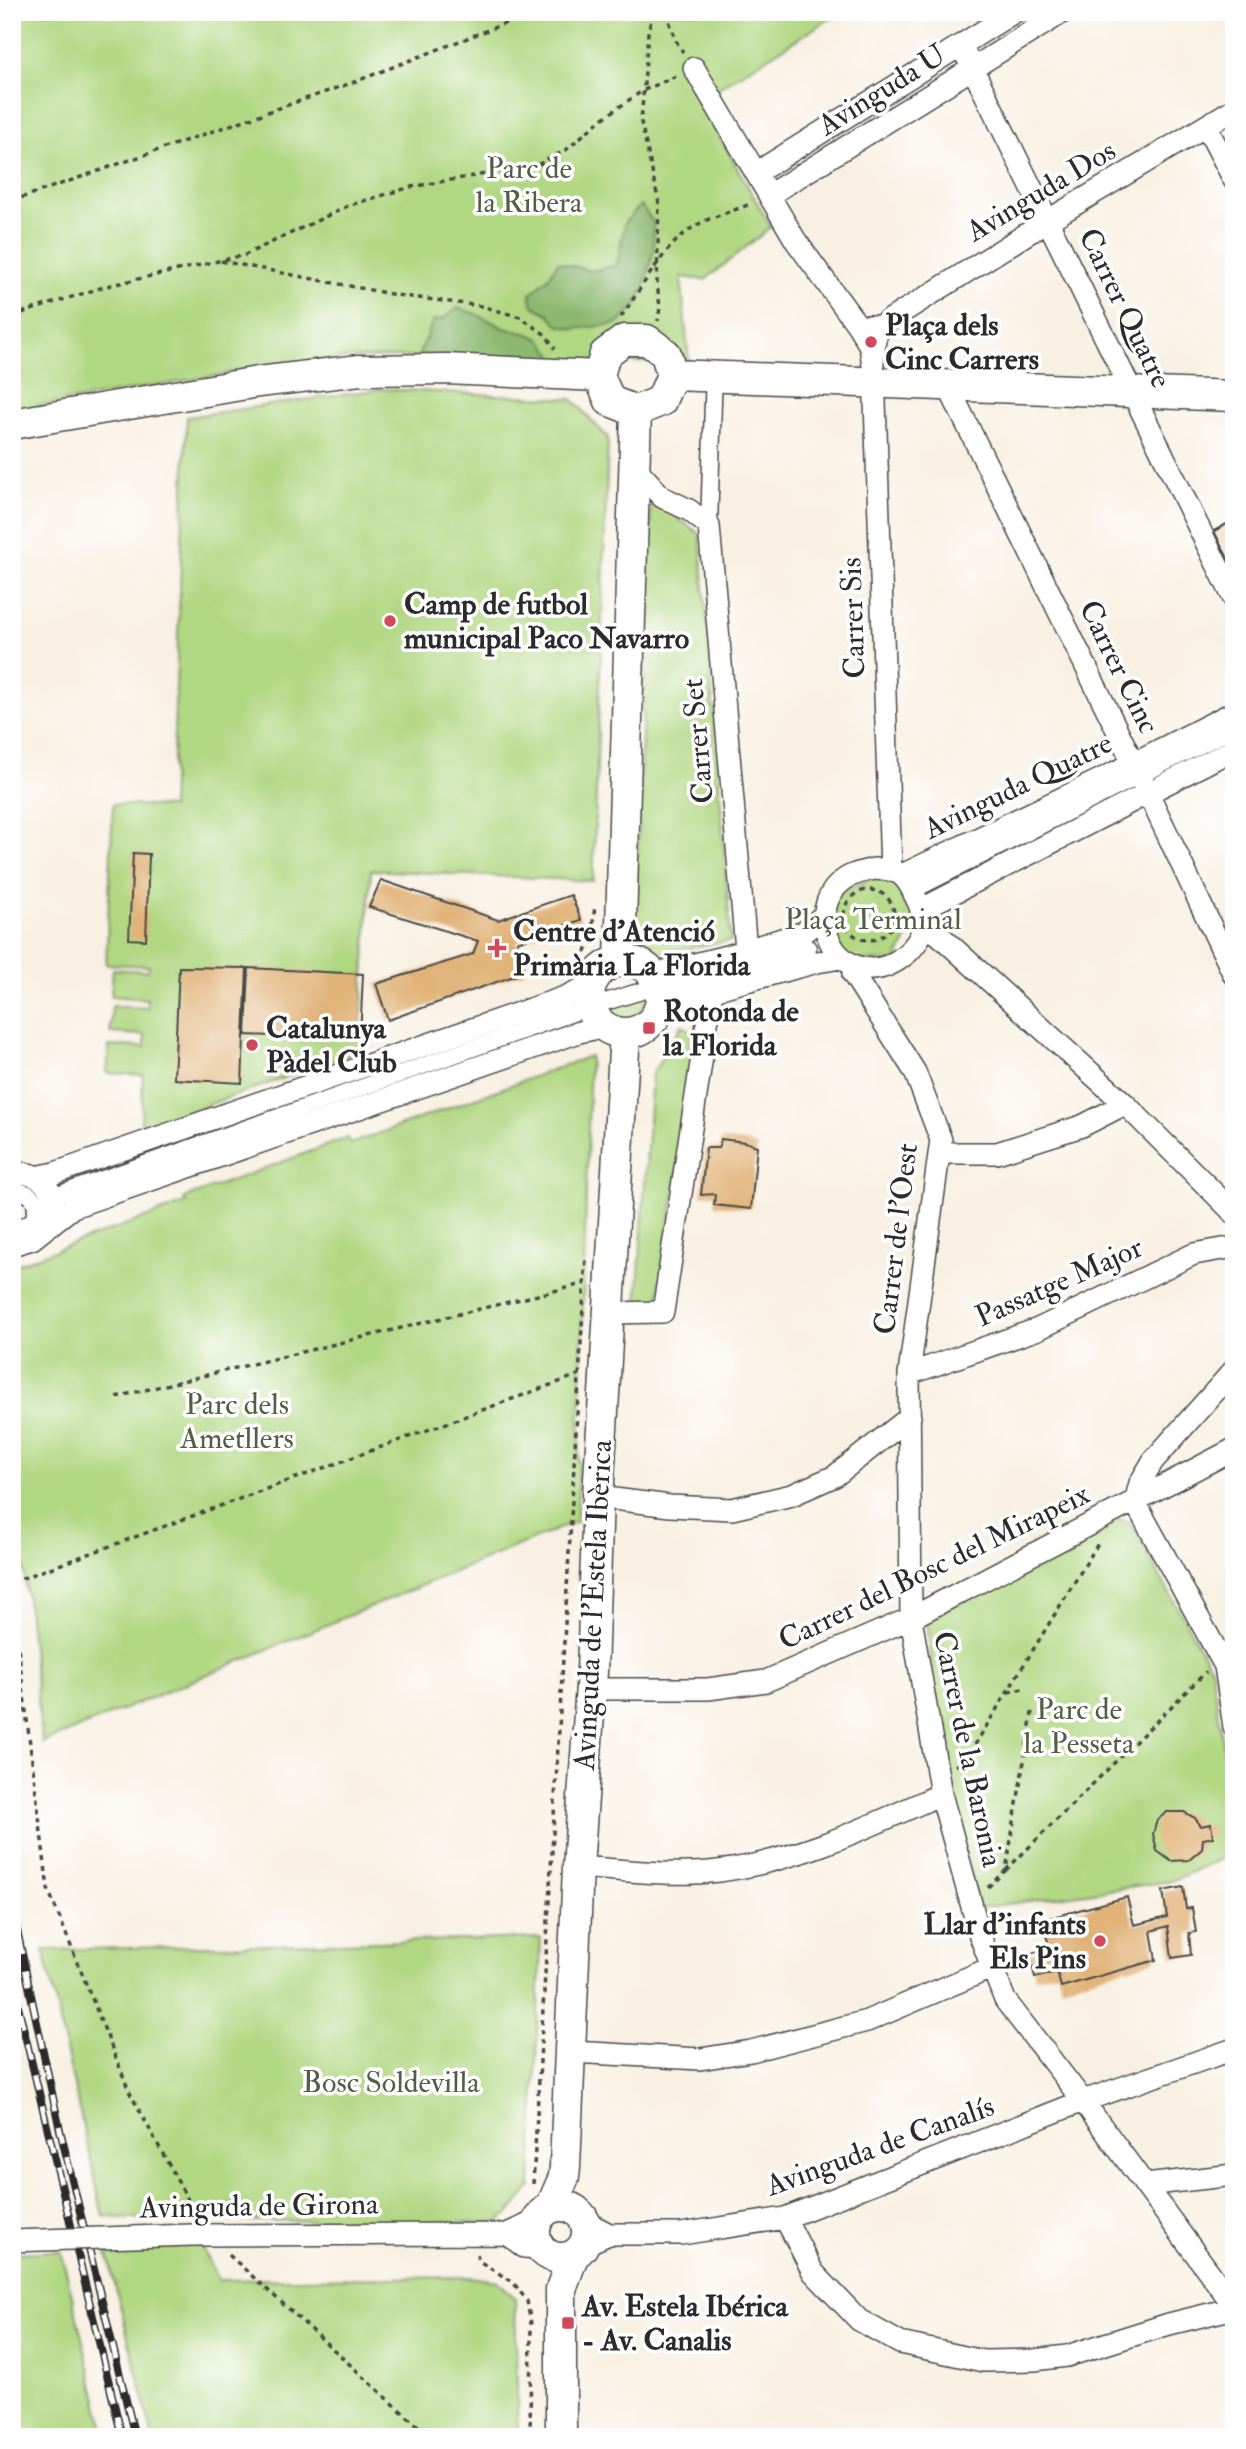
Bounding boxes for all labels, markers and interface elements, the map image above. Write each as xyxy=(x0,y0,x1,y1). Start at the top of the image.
street label: Avinguda U xyxy=(810,36,953,144)
street label: Avinguda Dos xyxy=(959,132,1122,251)
park label: Parc de la Ribera xyxy=(476,150,583,221)
street label: Carrer Quatre xyxy=(1070,222,1180,394)
place label: Plaça dels Cinc Carrers xyxy=(885,307,1039,378)
marker: Plaça dels Cinc Carrers xyxy=(863,334,879,350)
street label: Carrer Sis xyxy=(832,557,874,679)
place label: Camp de futbol municipal Paco Navarro xyxy=(404,586,689,657)
street label: Carrer Cinc xyxy=(1071,594,1167,740)
marker: Camp de futbol municipal Paco Navarro xyxy=(382,613,398,629)
street label: Carrer Set xyxy=(674,677,722,805)
street label: Avinguda Quatre xyxy=(917,724,1118,848)
park label: Plaça Terminal xyxy=(784,901,962,938)
place label: Centre d'Atenció Primària La Florida xyxy=(513,913,752,984)
marker: Centre d'Atenció Primària La Florida xyxy=(487,938,507,958)
place label: Rotonda de la Florida xyxy=(662,993,799,1064)
place label: Catalunya Pàdel Club xyxy=(266,1010,397,1081)
marker: Rotonda de la Florida xyxy=(641,1020,657,1036)
marker: Catalunya Pàdel Club xyxy=(244,1037,260,1053)
street label: Carrer de l'Oest xyxy=(866,1141,926,1337)
street label: Passatge Major xyxy=(970,1229,1148,1335)
park label: Parc dels Ametllers xyxy=(179,1386,294,1457)
street label: Avinguda de l'Estela Ibèrica xyxy=(566,1438,620,1772)
street label: Carrer del Bosc del Mirapeix xyxy=(772,1476,1096,1658)
street label: Carrer de la Baronia xyxy=(925,1628,1011,1871)
park label: Parc de la Pesseta xyxy=(1024,1691,1135,1762)
place label: Llar d'infants Els Pins xyxy=(924,1906,1086,1977)
marker: Llar d'infants Els Pins xyxy=(1092,1933,1108,1949)
park label: Bosc Soldevilla xyxy=(302,2064,480,2101)
street label: Avinguda de Canalís xyxy=(760,2088,999,2205)
street label: Avinguda de Girona xyxy=(138,2185,379,2227)
place label: Av. Estela Ibérica - Av. Canalis xyxy=(580,2288,789,2359)
marker: Av. Estela Ibérica - Av. Canalis xyxy=(560,2315,576,2331)

